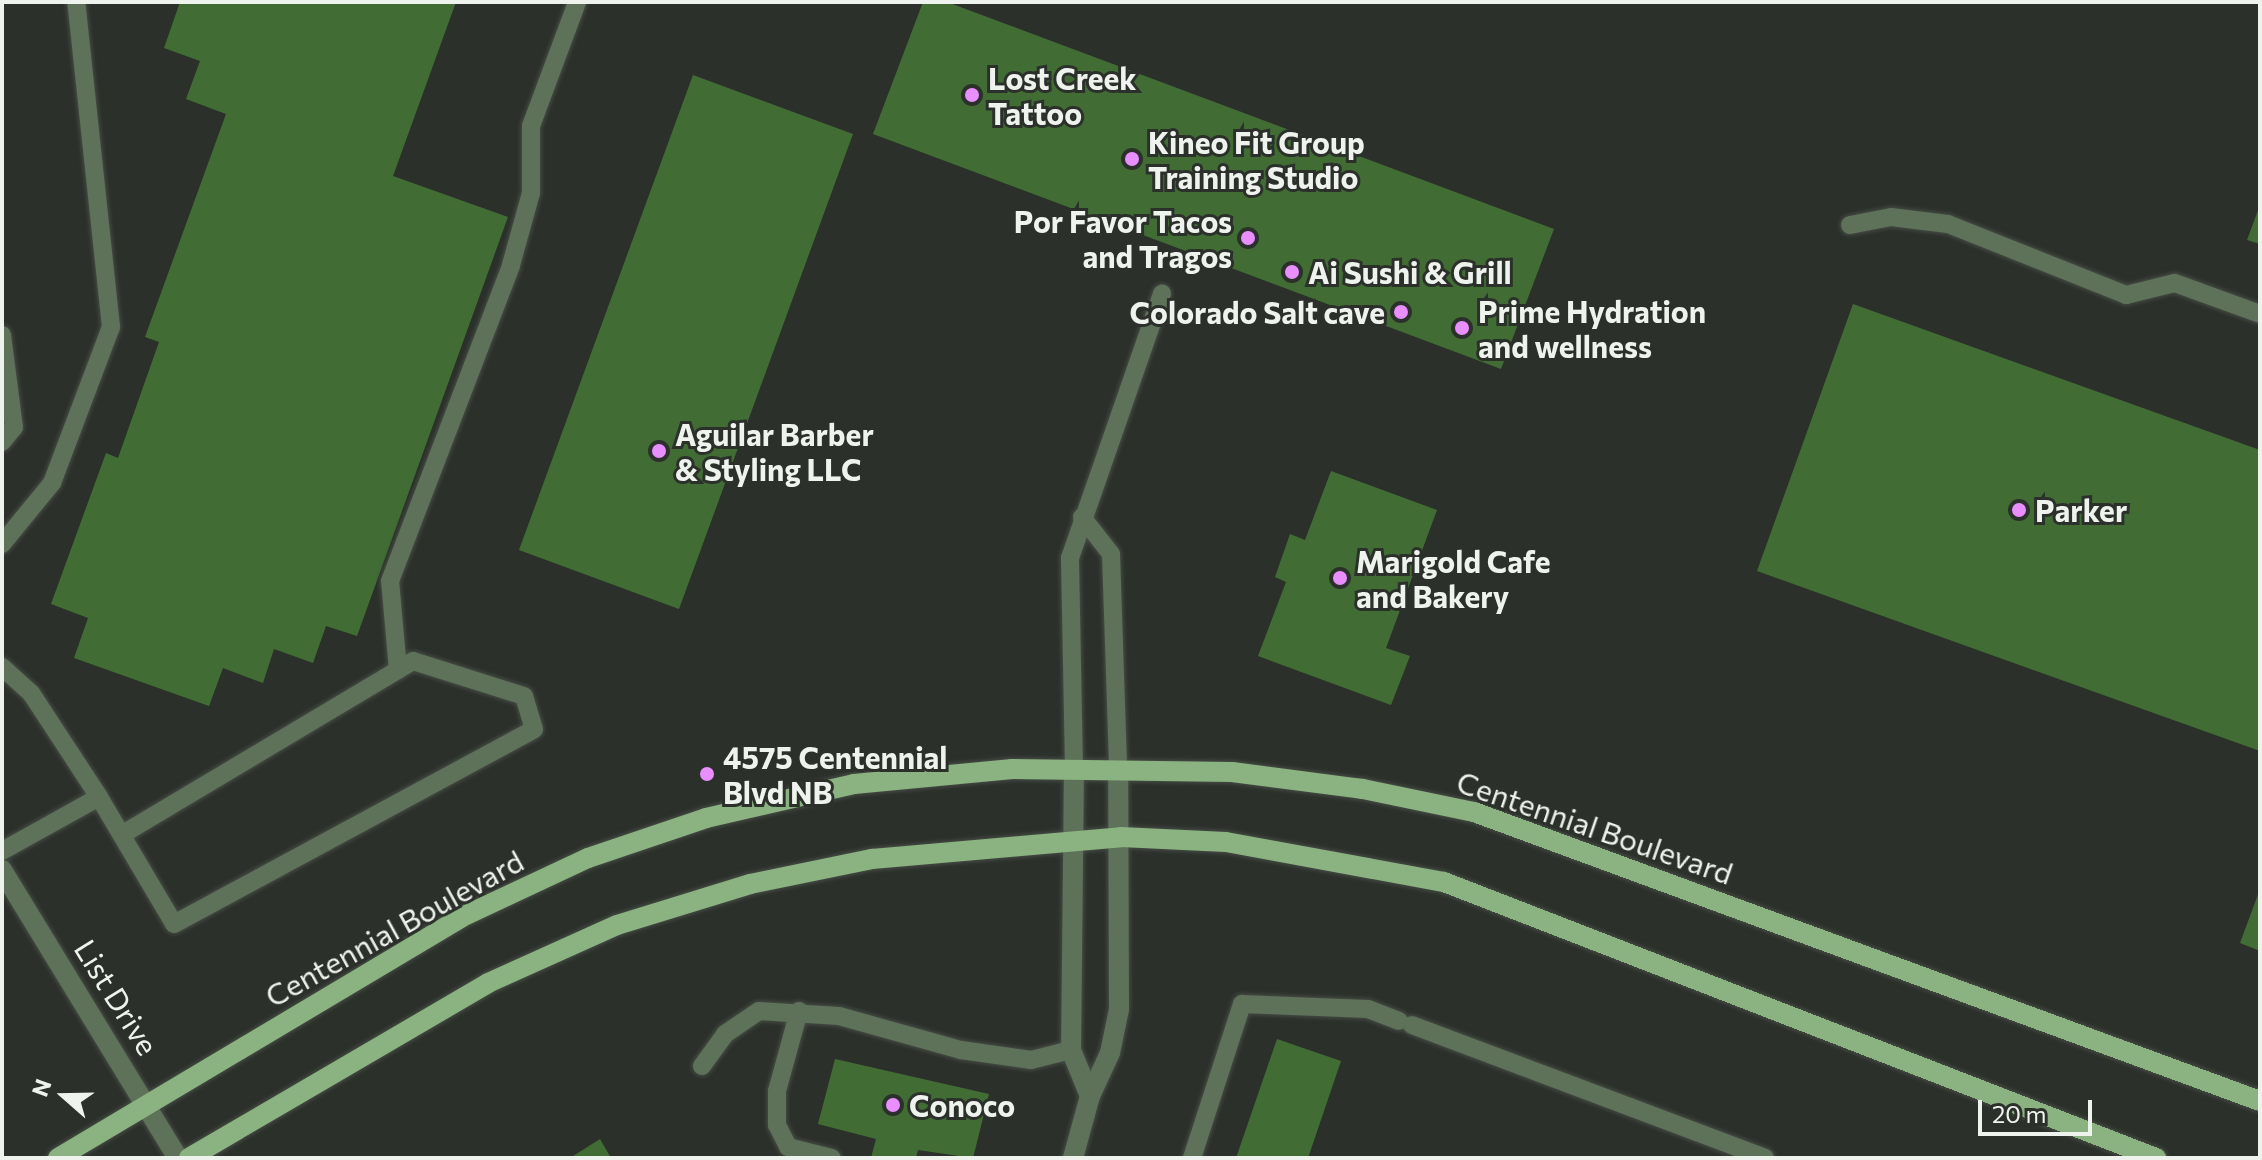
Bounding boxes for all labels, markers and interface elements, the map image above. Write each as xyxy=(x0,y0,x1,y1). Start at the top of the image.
place label: Lost Creek Tattoo xyxy=(988,60,1137,130)
marker: Lost Creek Tattoo xyxy=(963,86,981,104)
place label: Kineo Fit Group Training Studio xyxy=(1148,124,1365,194)
marker: Kineo Fit Group Training Studio xyxy=(1123,150,1141,168)
place label: Por Favor Tacos and Tragos xyxy=(1014,203,1232,274)
marker: Por Favor Tacos and Tragos xyxy=(1239,229,1257,247)
place label: Ai Sushi & Grill xyxy=(1308,254,1512,290)
marker: Ai Sushi & Grill xyxy=(1283,263,1301,281)
place label: Prime Hydration and wellness xyxy=(1478,293,1706,364)
place label: Colorado Salt cave xyxy=(1130,294,1385,330)
marker: Colorado Salt cave xyxy=(1392,303,1410,321)
marker: Prime Hydration and wellness xyxy=(1453,319,1471,337)
place label: Aguilar Barber & Styling LLC xyxy=(675,416,874,486)
marker: Aguilar Barber & Styling LLC xyxy=(650,442,668,460)
place label: Parker xyxy=(2035,492,2127,528)
marker: Parker xyxy=(2010,501,2028,519)
place label: Marigold Cafe and Bakery xyxy=(1356,543,1551,614)
marker: Marigold Cafe and Bakery xyxy=(1331,569,1349,587)
place label: 4575 Centennial Blvd NB xyxy=(723,739,947,810)
street label: Centennial Boulevard xyxy=(1452,763,1738,891)
marker: 4575 Centennial Blvd NB xyxy=(698,765,716,783)
street label: Centennial Boulevard xyxy=(259,842,529,1014)
street label: List Drive xyxy=(68,933,166,1061)
north arrow xyxy=(24,1056,104,1136)
text: N xyxy=(25,1075,56,1100)
scale bar xyxy=(1982,1084,2096,1134)
place label: Conoco xyxy=(909,1087,1015,1123)
marker: Conoco xyxy=(884,1096,902,1114)
text: 20 m xyxy=(1992,1099,2046,1128)

